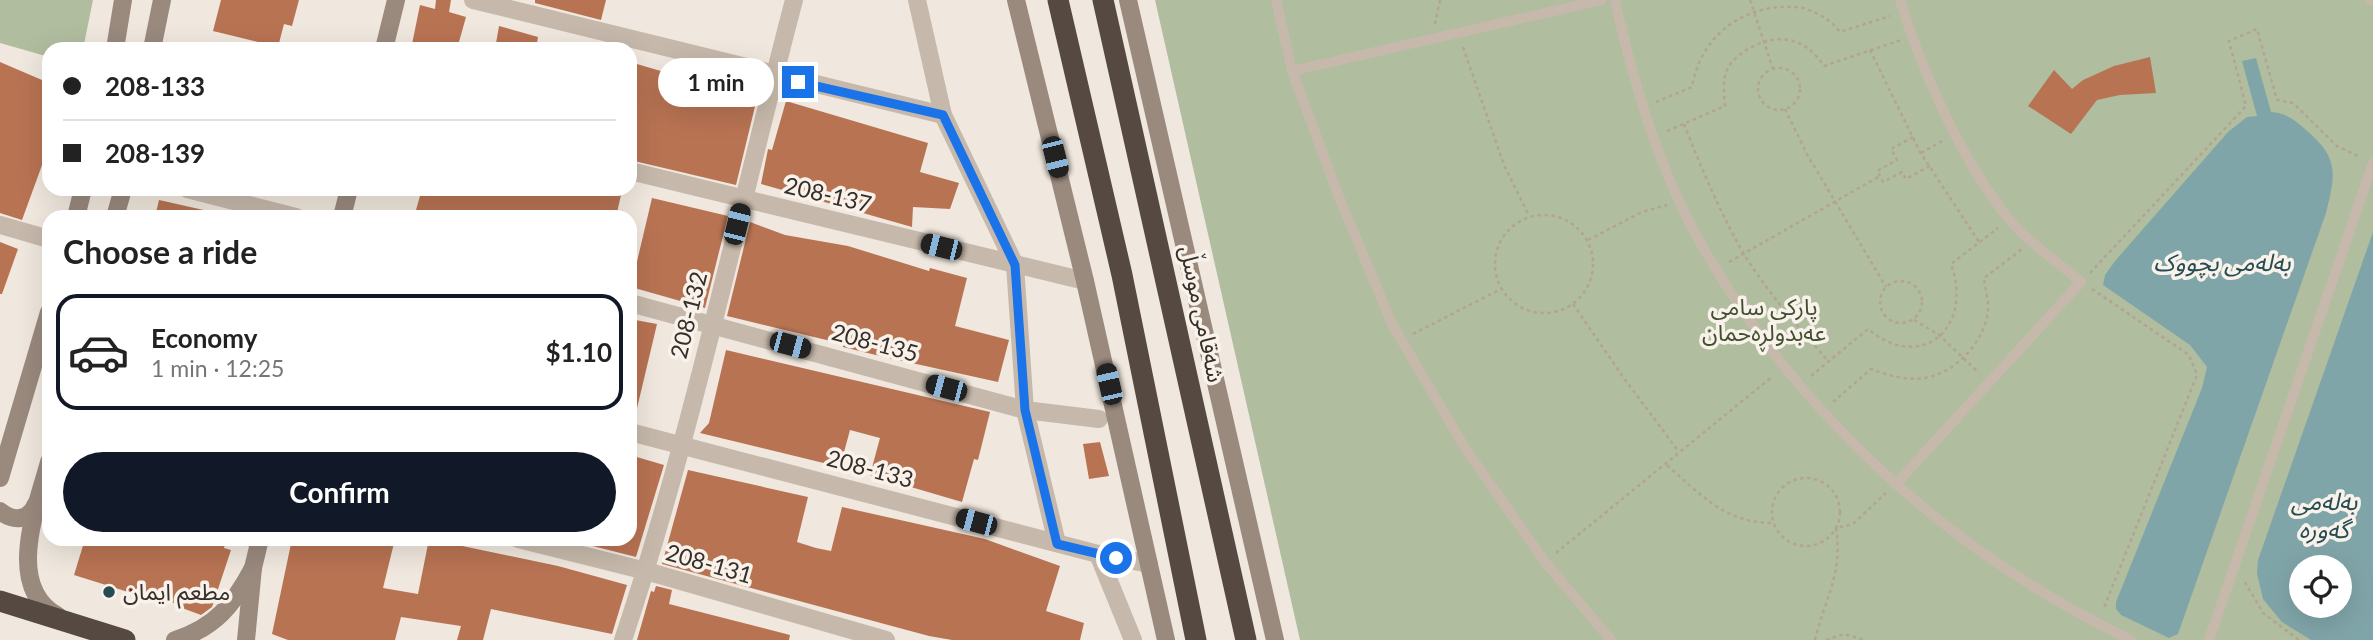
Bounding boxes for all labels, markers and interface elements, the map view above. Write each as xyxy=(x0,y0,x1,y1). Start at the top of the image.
callout: 1 min xyxy=(658,57,774,106)
route end xyxy=(782,66,814,98)
text: 1 min xyxy=(687,68,745,96)
text: 208-133 xyxy=(105,70,205,102)
car xyxy=(1040,134,1071,180)
text: 208-139 xyxy=(105,137,205,169)
street label: 208-137 xyxy=(782,170,875,218)
car xyxy=(722,201,753,247)
text: Choose a ride xyxy=(63,232,257,271)
car xyxy=(919,232,964,262)
street label: شەقامی موسڵ xyxy=(1174,243,1233,385)
water label: بەلەمی بچووک xyxy=(2154,247,2291,279)
street label: 208-132 xyxy=(664,268,712,361)
park label: پارکی سامی عەبدولڕەحمان xyxy=(1702,292,1826,352)
street label: 208-135 xyxy=(829,317,922,367)
icon: car xyxy=(67,321,130,384)
text: Economy xyxy=(151,322,257,354)
car xyxy=(767,329,814,361)
text: $1.10 xyxy=(546,336,612,368)
text: 1 min · 12:25 xyxy=(151,354,284,382)
car xyxy=(1095,361,1124,407)
car xyxy=(923,372,970,404)
street label: 208-133 xyxy=(824,443,917,493)
button: Confirm xyxy=(63,452,616,532)
water label: بەلەمی گەورە xyxy=(2291,486,2358,544)
car xyxy=(953,506,1000,538)
street label: 208-131 xyxy=(663,537,756,589)
route start xyxy=(1100,542,1132,574)
map controls xyxy=(2289,555,2352,618)
button: locate xyxy=(2289,555,2352,618)
place label: مطعم ايمان xyxy=(123,577,230,609)
marker: مطعم ايمان xyxy=(101,584,117,600)

